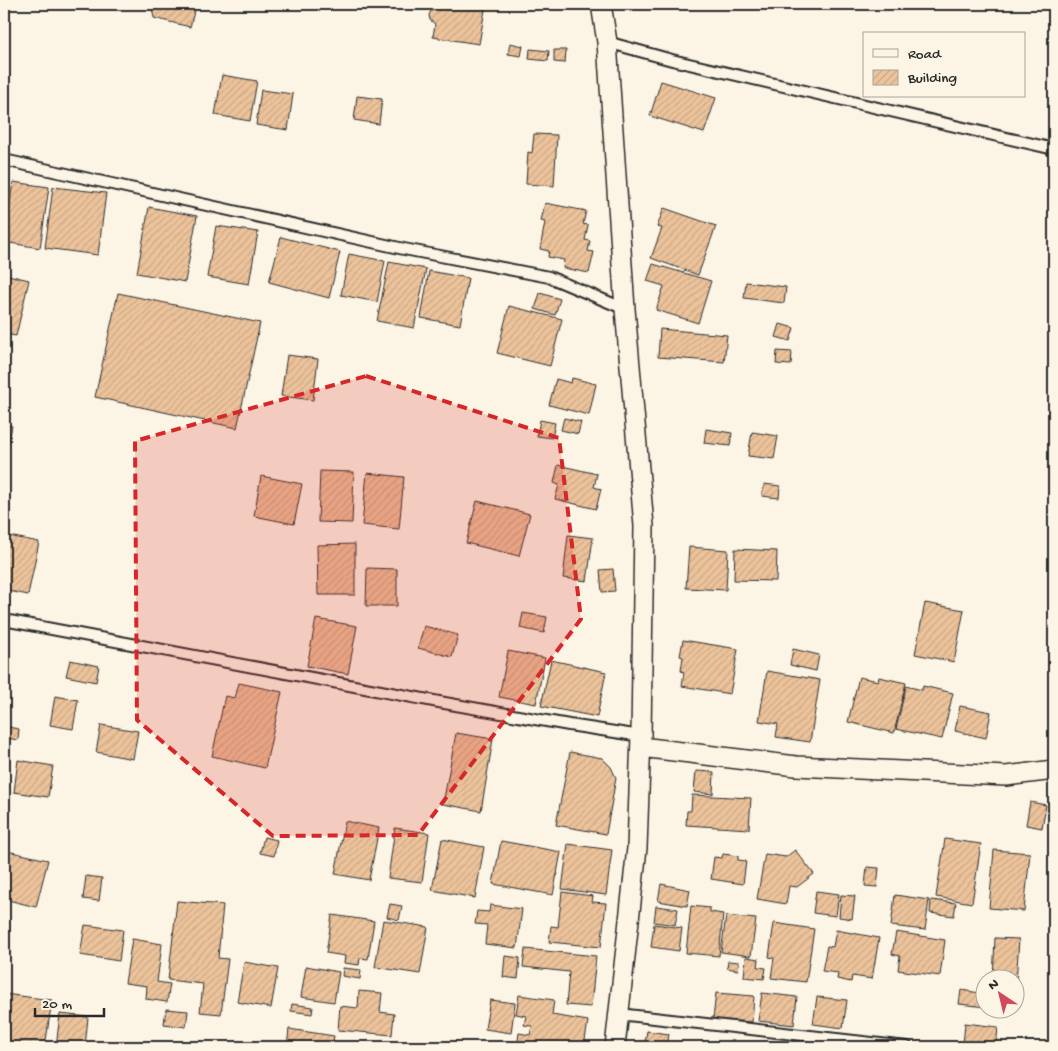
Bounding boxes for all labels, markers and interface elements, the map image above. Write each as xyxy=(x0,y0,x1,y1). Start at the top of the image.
legend xyxy=(863,32,1026,98)
text: Road xyxy=(908,46,942,64)
text: Building xyxy=(907,70,957,88)
north arrow xyxy=(976,968,1026,1018)
text: N xyxy=(985,976,1003,995)
scale bar xyxy=(35,986,104,1018)
text: 20 m xyxy=(42,996,72,1014)

